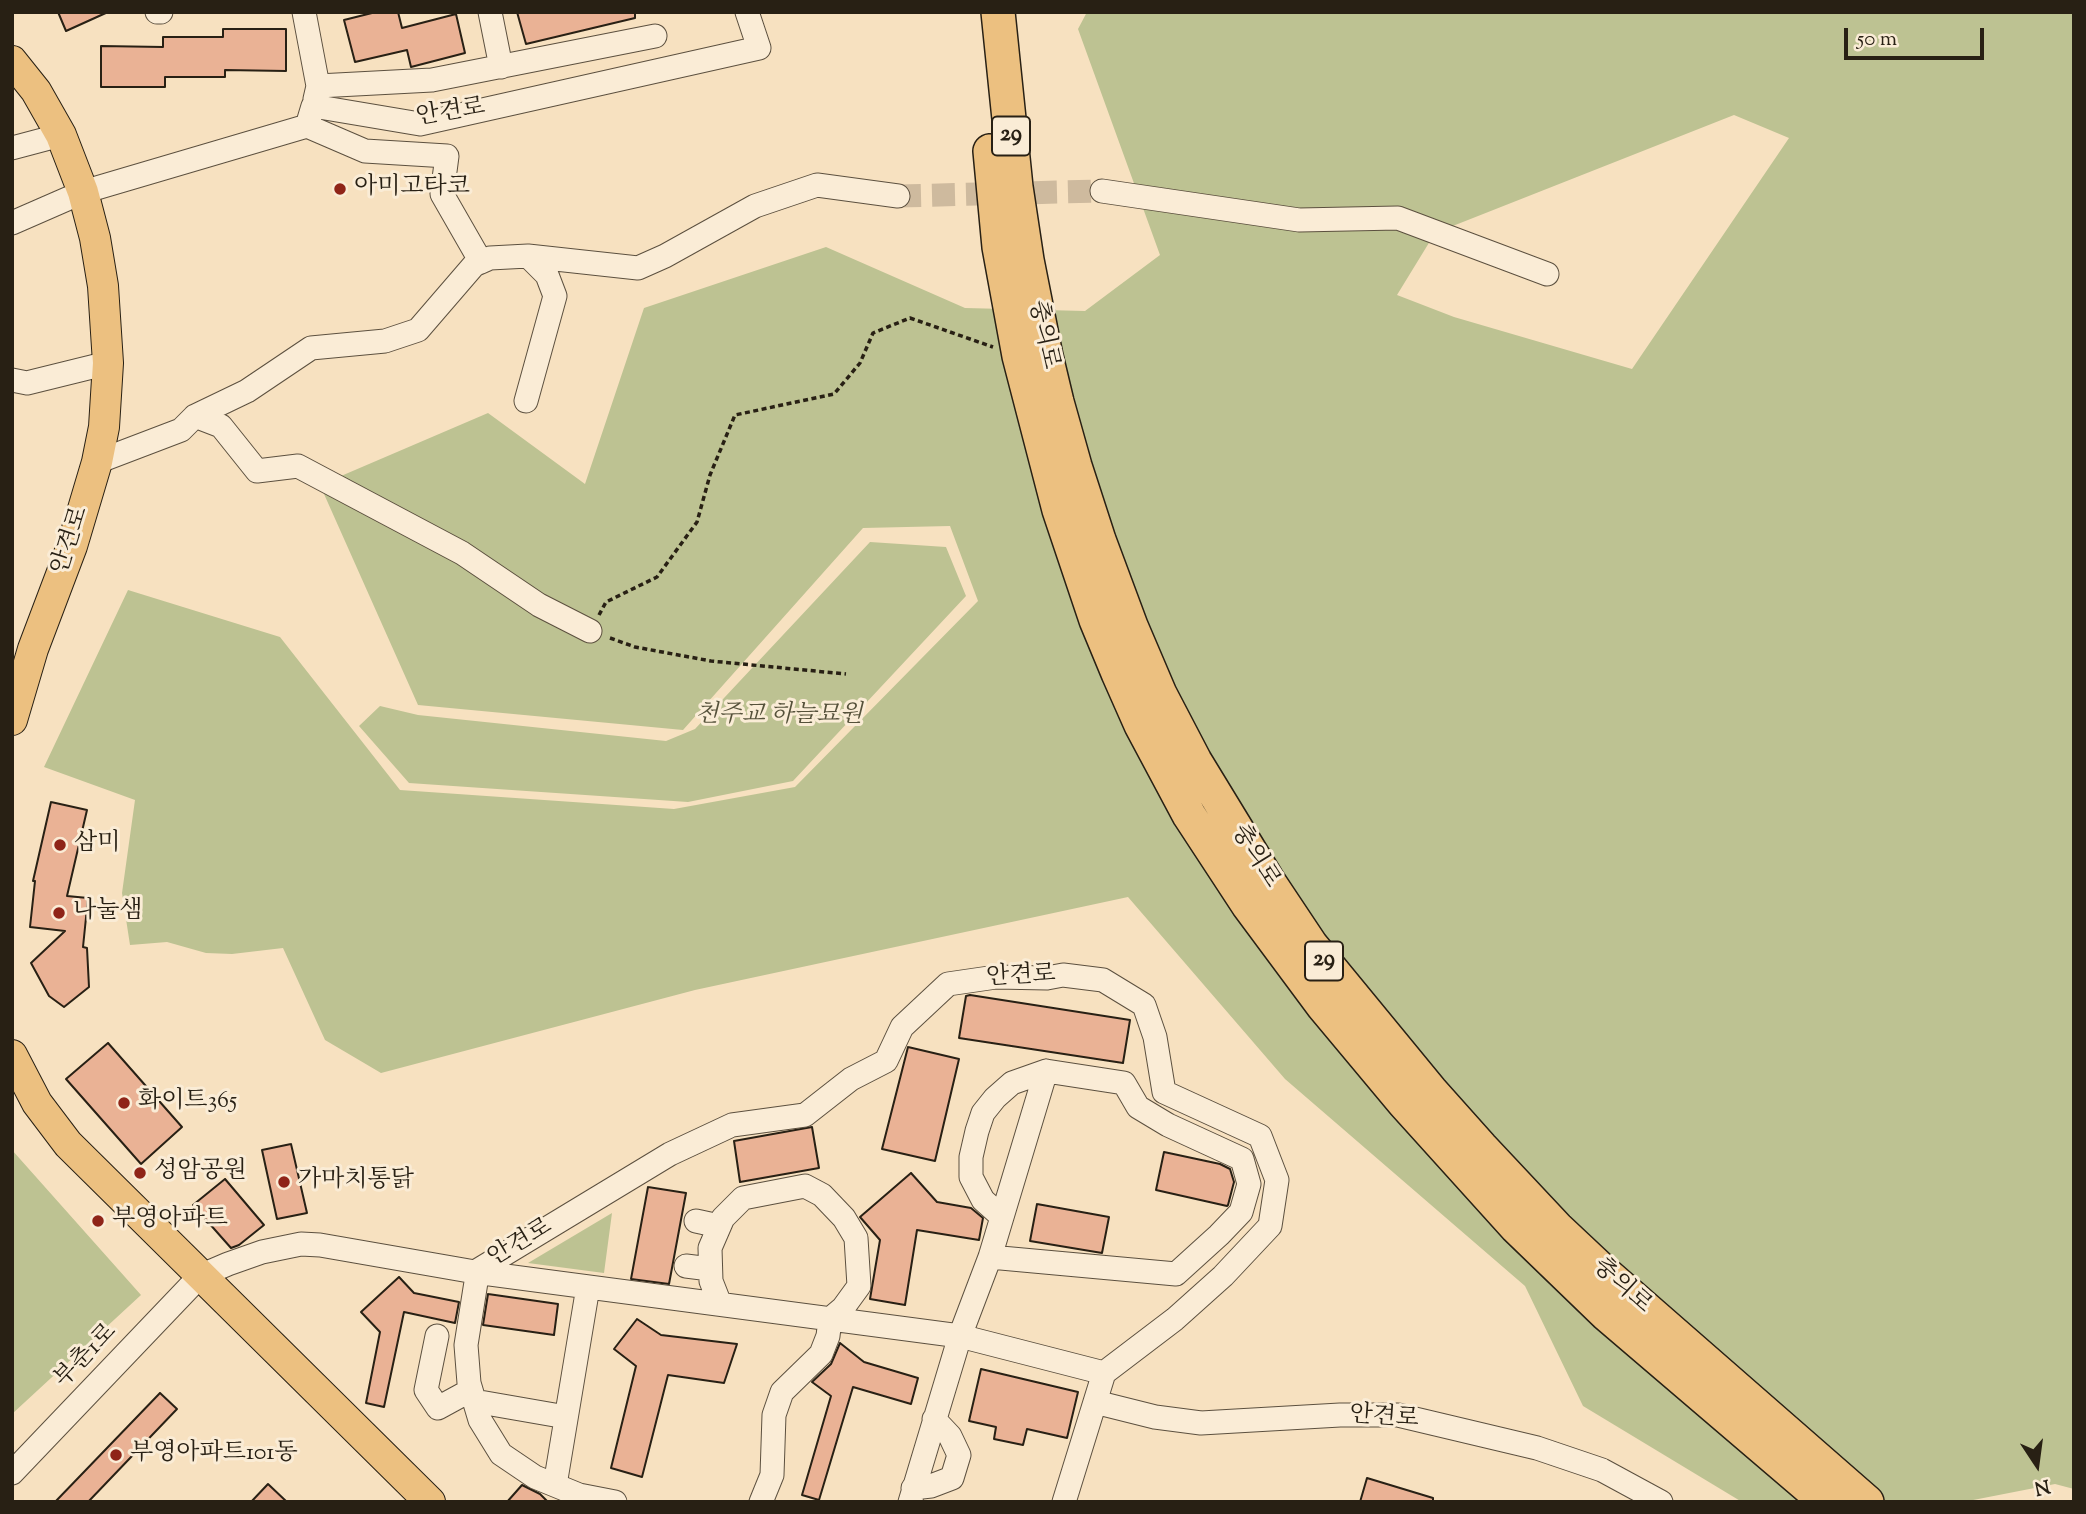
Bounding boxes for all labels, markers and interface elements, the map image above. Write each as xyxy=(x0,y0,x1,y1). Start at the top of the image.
scale bar xyxy=(1848,14,1988,58)
text: 50 m xyxy=(1857,25,1897,55)
street label: 안견로 xyxy=(414,94,488,134)
road number: 29 xyxy=(992,116,1030,155)
place label: 아미고타코 xyxy=(354,175,470,203)
marker: 아미고타코 xyxy=(332,181,348,197)
street label: 충의로 xyxy=(1021,298,1063,372)
street label: 안견로 xyxy=(48,503,96,579)
park label: 천주교 하늘묘원 xyxy=(695,703,863,731)
street label: 충의로 xyxy=(1223,820,1285,894)
place label: 삼미 xyxy=(74,831,120,859)
marker: 삼미 xyxy=(52,837,68,853)
place label: 나눌샘 xyxy=(73,899,143,927)
marker: 나눌샘 xyxy=(51,905,67,921)
road number: 29 xyxy=(1305,942,1343,980)
street label: 안견로 xyxy=(986,962,1056,994)
place label: 화이트365 xyxy=(138,1089,237,1117)
marker: 화이트365 xyxy=(116,1095,132,1111)
place label: 성암공원 xyxy=(154,1159,247,1187)
marker: 성암공원 xyxy=(132,1165,148,1181)
place label: 가마치통닭 xyxy=(298,1168,414,1196)
marker: 가마치통닭 xyxy=(276,1174,292,1190)
place label: 부영아파트 xyxy=(112,1207,228,1235)
marker: 부영아파트 xyxy=(90,1213,106,1229)
street label: 안견로 xyxy=(484,1214,558,1274)
street label: 충의로 xyxy=(1586,1253,1656,1321)
street label: 부춘1로 xyxy=(50,1319,124,1395)
street label: 안견로 xyxy=(1348,1402,1420,1436)
north arrow xyxy=(2002,1430,2072,1500)
place label: 부영아파트101동 xyxy=(130,1441,298,1469)
marker: 부영아파트101동 xyxy=(108,1447,124,1463)
text: N xyxy=(2031,1471,2052,1501)

